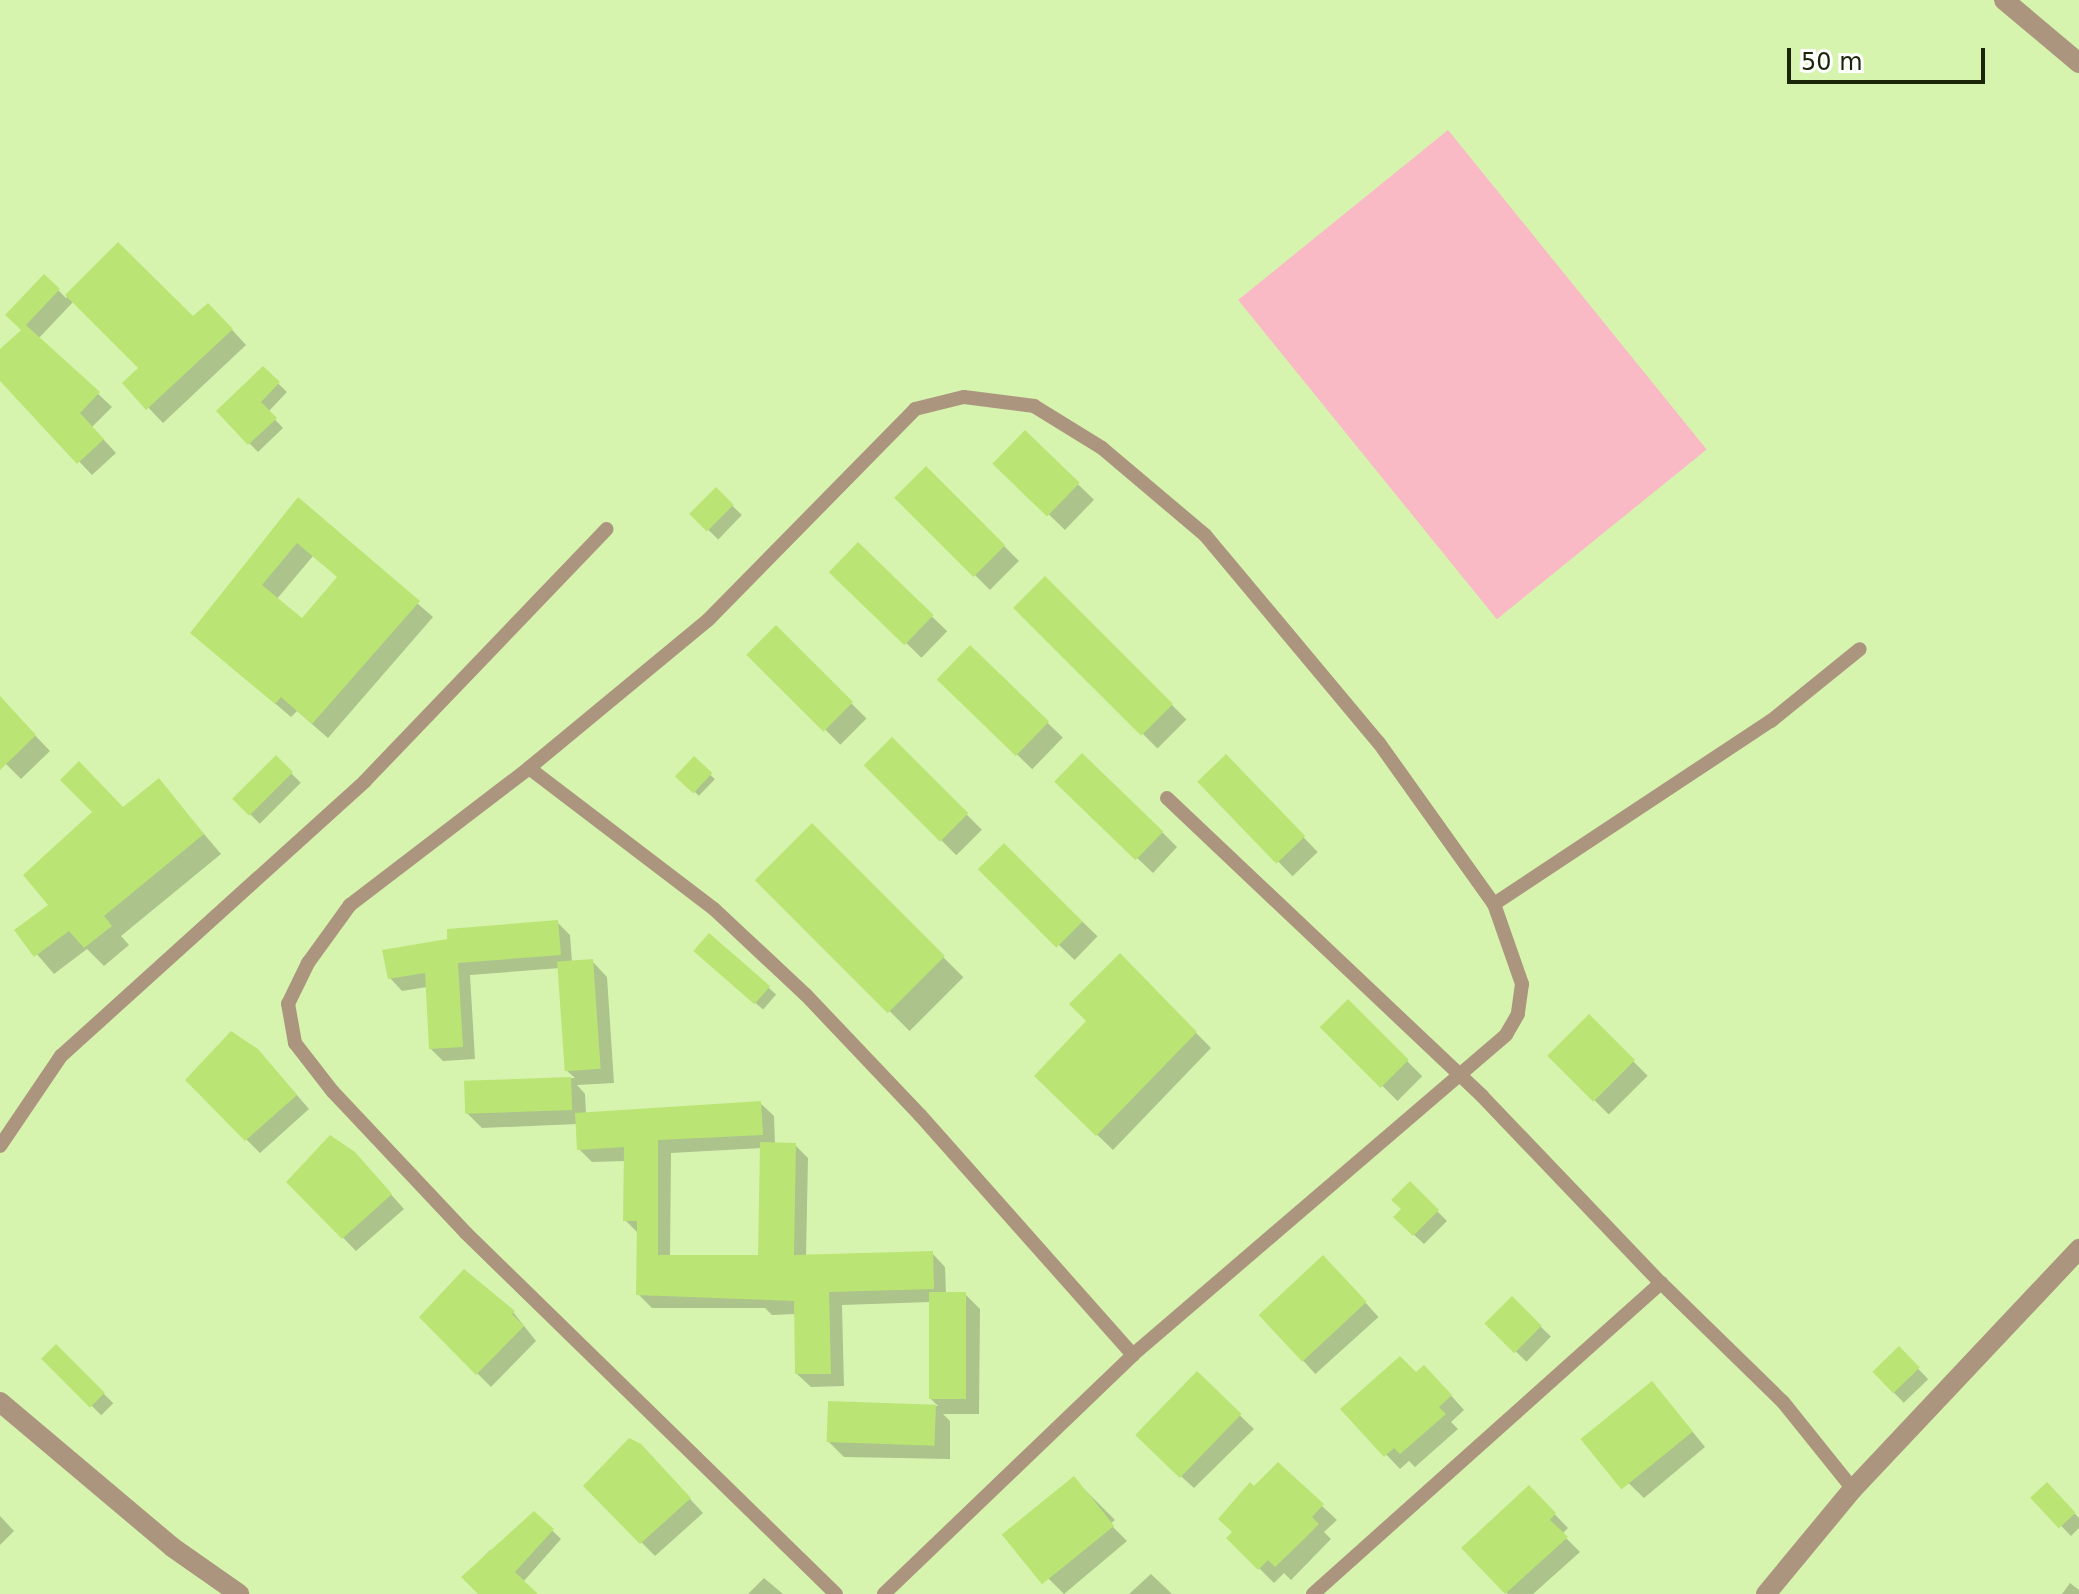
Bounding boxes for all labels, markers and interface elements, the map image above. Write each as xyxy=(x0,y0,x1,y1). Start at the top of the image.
scale bar xyxy=(1791,32,1989,82)
text: 50 m xyxy=(1801,48,1863,76)

